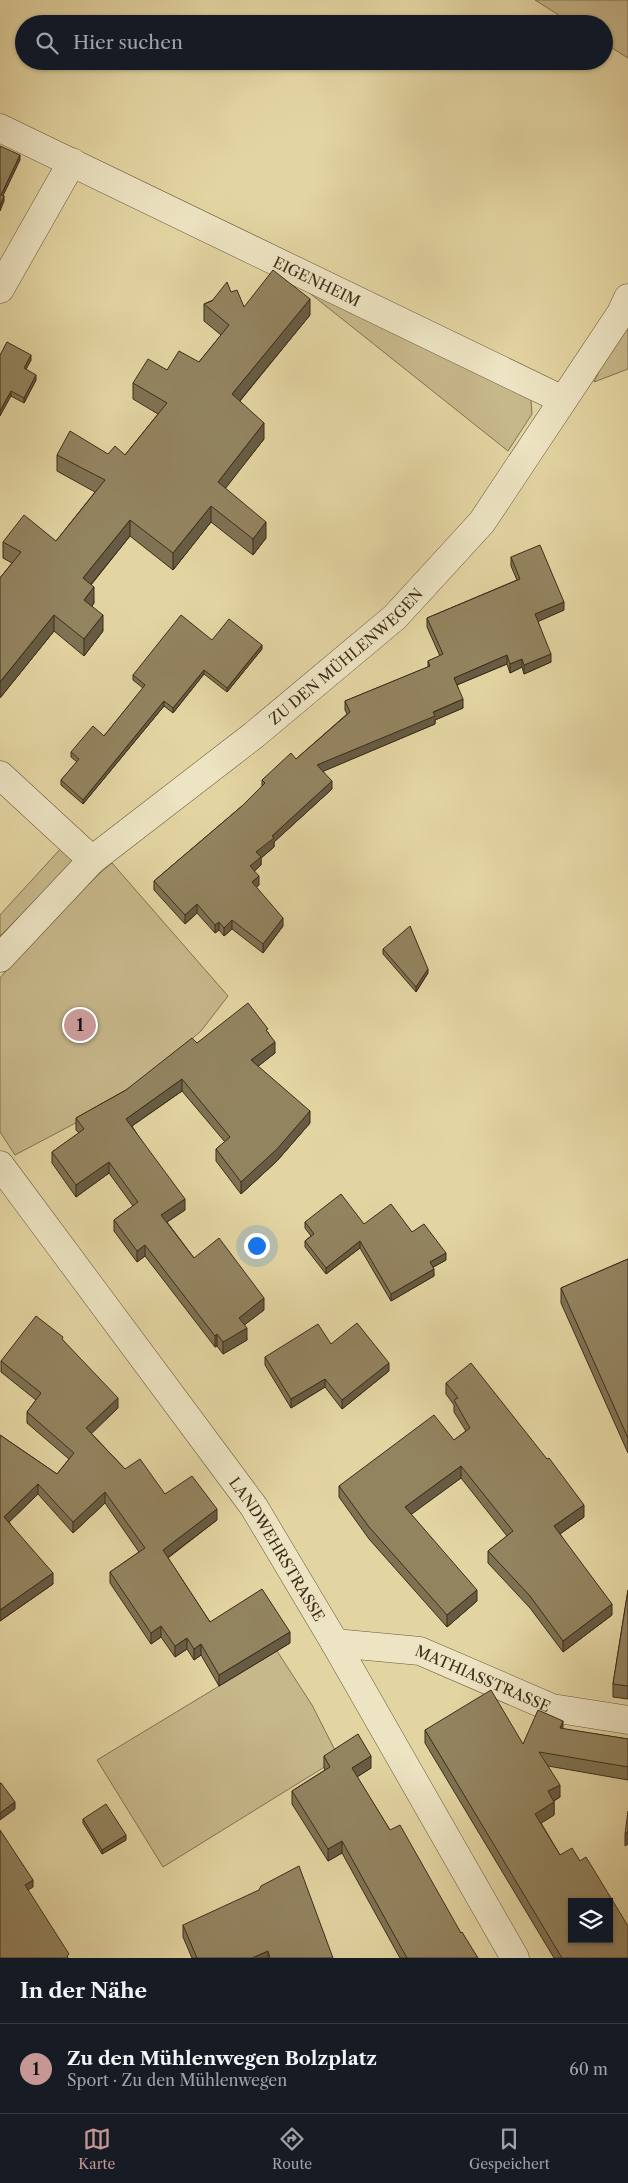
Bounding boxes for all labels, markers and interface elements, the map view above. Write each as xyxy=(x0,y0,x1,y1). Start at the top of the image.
search box xyxy=(15,15,613,70)
icon: search xyxy=(33,29,61,57)
text: Hier suchen xyxy=(73,31,183,54)
street label: EIGENHEIM xyxy=(270,252,364,310)
street label: ZU DEN MÜHLENWEGEN xyxy=(265,584,426,728)
pin: 1 xyxy=(64,1006,96,1044)
your location xyxy=(244,1233,270,1259)
street label: LANDWEHRSTRASSE xyxy=(225,1473,329,1625)
street label: MATHIASSTRASSE xyxy=(412,1641,554,1716)
map controls xyxy=(568,1898,613,1943)
button: layers xyxy=(568,1898,613,1943)
text: In der Nähe xyxy=(20,1978,147,2003)
text: Zu den Mühlenwegen Bolzplatz xyxy=(67,2047,377,2070)
text: 1 xyxy=(32,2059,40,2079)
text: 60 m xyxy=(569,2059,608,2079)
text: Sport · Zu den Mühlenwegen xyxy=(67,2070,287,2090)
tab: Karte xyxy=(78,2125,115,2173)
tab: Route xyxy=(272,2125,312,2173)
tab: Gespeichert xyxy=(469,2125,550,2173)

